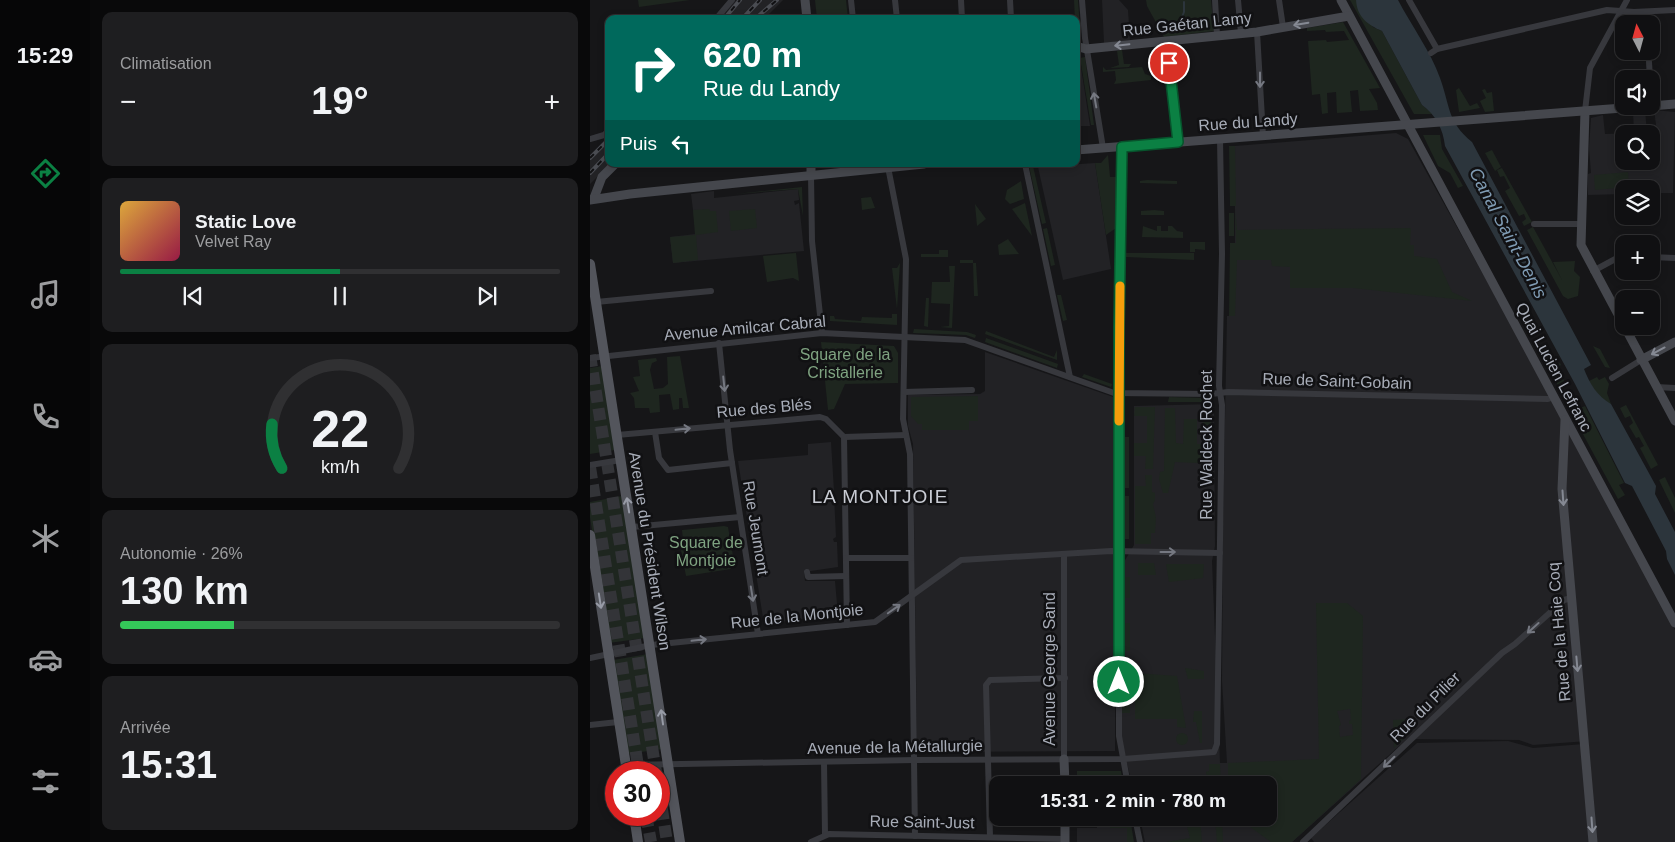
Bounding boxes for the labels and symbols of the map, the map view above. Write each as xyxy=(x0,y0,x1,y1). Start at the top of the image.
street label: Rue Gaétan Lamy xyxy=(1122,9,1252,39)
north arrow xyxy=(1615,15,1660,60)
one-way arrow xyxy=(1293,20,1309,30)
one-way arrow xyxy=(1115,40,1131,50)
pin xyxy=(1148,42,1190,84)
one-way arrow xyxy=(1255,72,1265,88)
one-way arrow xyxy=(1090,92,1100,108)
street label: Rue du Landy xyxy=(1198,110,1298,134)
water label: Canal Saint-Denis xyxy=(1465,164,1551,302)
street label: Quai Lucien Lefranc xyxy=(1513,300,1595,434)
street label: Avenue Amilcar Cabral xyxy=(663,312,827,344)
park label: Square de la Cristallerie xyxy=(800,346,890,381)
one-way arrow xyxy=(1651,347,1666,356)
street label: Rue Waldeck Rochet xyxy=(1198,370,1215,520)
street label: Rue de Saint-Gobain xyxy=(1262,370,1412,392)
one-way arrow xyxy=(719,376,729,392)
street label: Rue des Blés xyxy=(716,395,812,421)
one-way arrow xyxy=(674,424,690,434)
street label: Avenue du Président Wilson xyxy=(626,451,674,651)
street label: Rue Jeumont xyxy=(740,480,772,577)
district label: LA MONTJOIE xyxy=(812,486,948,507)
one-way arrow xyxy=(1558,490,1567,506)
one-way arrow xyxy=(622,497,632,513)
park label: Square de Montjoie xyxy=(669,534,743,569)
one-way arrow xyxy=(1160,547,1176,557)
street label: Rue de la Haie Coq xyxy=(1544,562,1574,702)
one-way arrow xyxy=(747,586,757,602)
one-way arrow xyxy=(596,592,606,608)
street label: Avenue George Sand xyxy=(1041,592,1058,746)
street label: Rue de la Montjoie xyxy=(730,601,864,631)
one-way arrow xyxy=(887,603,900,614)
one-way arrow xyxy=(1527,622,1540,634)
one-way arrow xyxy=(691,635,707,645)
position arrow xyxy=(1092,655,1144,707)
one-way arrow xyxy=(1572,655,1581,671)
street label: Rue du Pilier xyxy=(1387,668,1464,745)
one-way arrow xyxy=(656,710,666,726)
street label: Avenue de la Métallurgie xyxy=(807,737,983,757)
one-way arrow xyxy=(1383,756,1396,768)
speed limit sign: 30 xyxy=(605,761,670,826)
street label: Rue Saint-Just xyxy=(869,813,975,831)
one-way arrow xyxy=(1587,817,1596,833)

